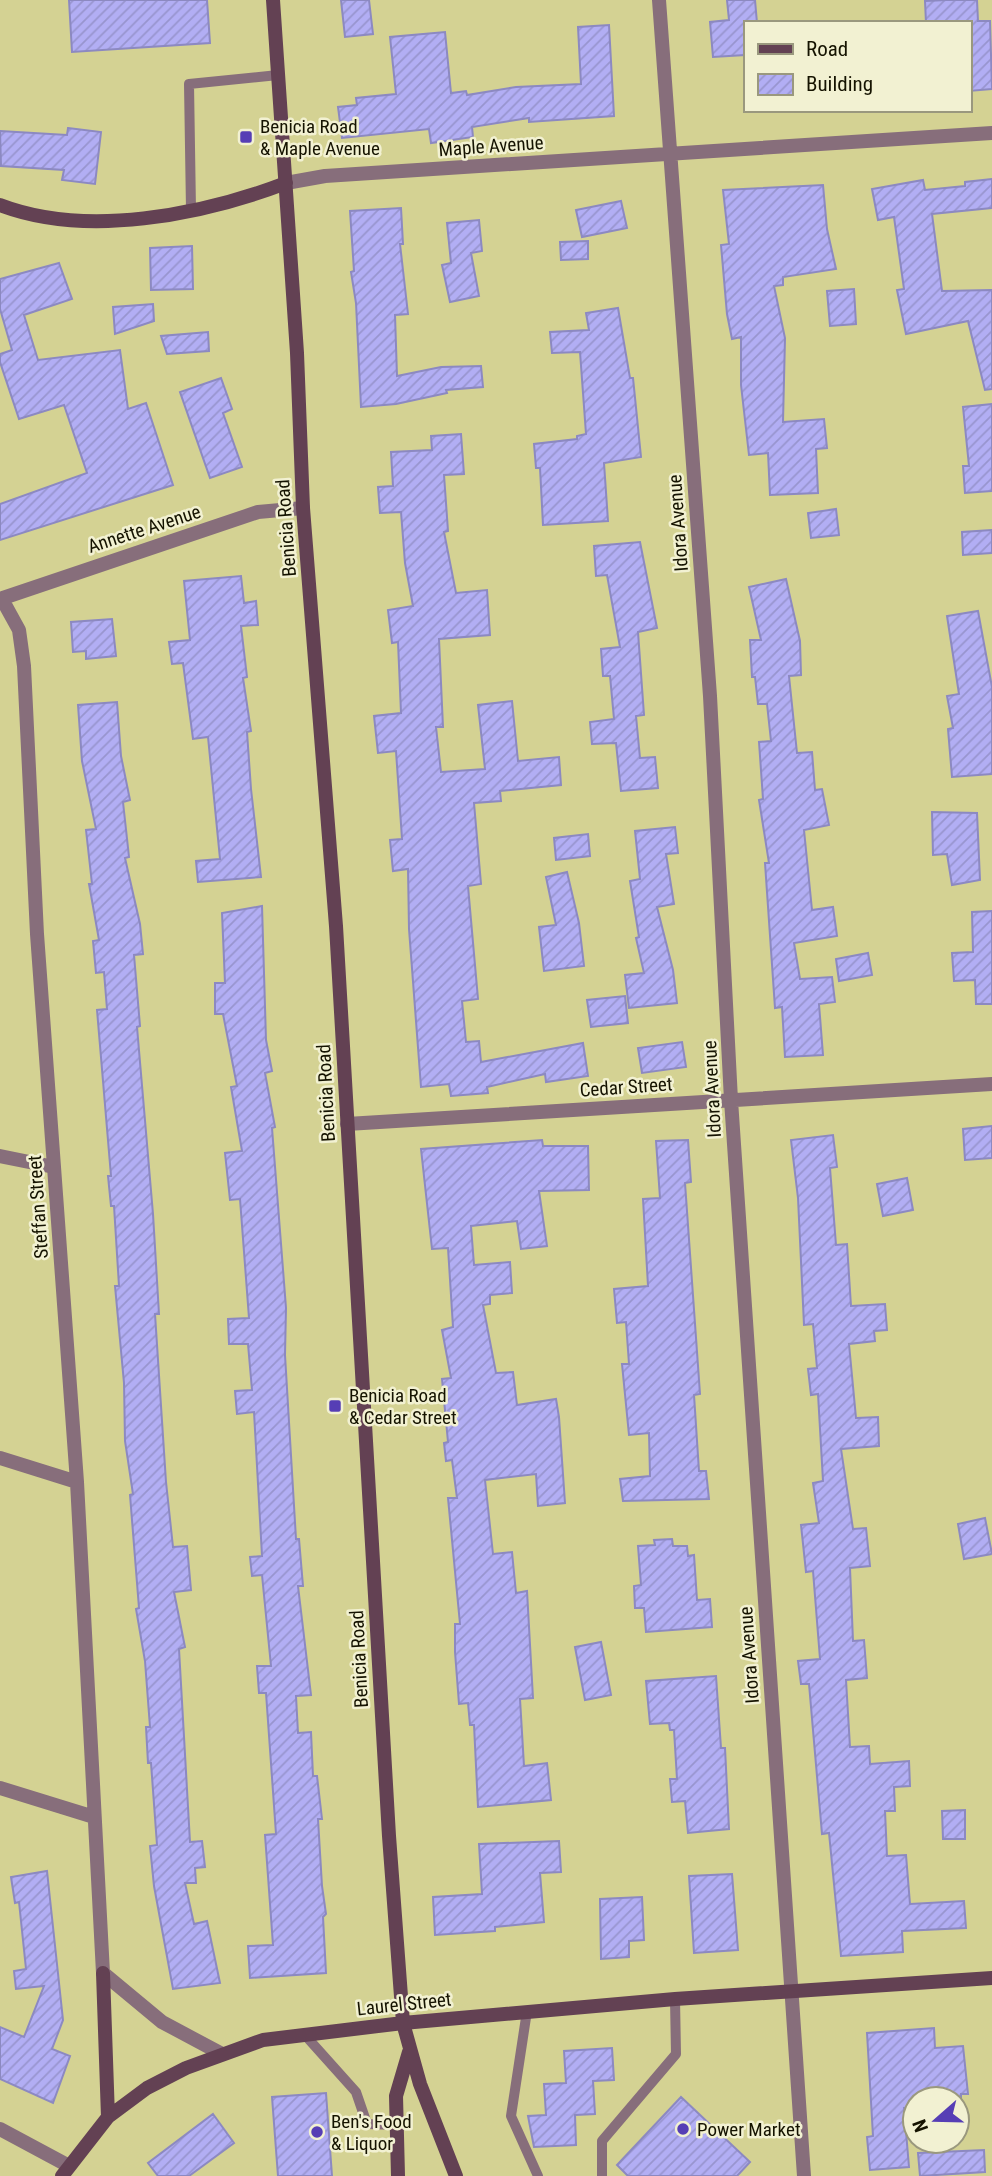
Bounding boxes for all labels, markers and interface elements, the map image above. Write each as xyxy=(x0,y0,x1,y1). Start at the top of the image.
legend xyxy=(744,21,971,112)
text: Road xyxy=(806,37,848,61)
text: Building xyxy=(806,72,873,96)
place label: Benicia Road & Maple Avenue xyxy=(260,115,380,160)
marker: Benicia Road & Maple Avenue xyxy=(238,129,254,145)
street label: Maple Avenue xyxy=(438,131,544,161)
street label: Idora Avenue xyxy=(663,474,693,572)
street label: Benicia Road xyxy=(271,479,301,577)
street label: Annette Avenue xyxy=(85,500,204,558)
street label: Idora Avenue xyxy=(698,1040,726,1138)
street label: Benicia Road xyxy=(312,1044,340,1142)
street label: Cedar Street xyxy=(579,1072,673,1102)
street label: Steffan Street xyxy=(23,1155,53,1259)
place label: Benicia Road & Cedar Street xyxy=(349,1384,457,1429)
marker: Benicia Road & Cedar Street xyxy=(327,1398,343,1414)
street label: Idora Avenue xyxy=(734,1606,764,1704)
street label: Benicia Road xyxy=(345,1610,373,1708)
street label: Laurel Street xyxy=(356,1988,452,2020)
north arrow xyxy=(901,2085,971,2155)
place label: Ben's Food & Liquor xyxy=(331,2110,412,2155)
text: N xyxy=(908,2116,933,2135)
place label: Power Market xyxy=(697,2118,801,2141)
marker: Power Market xyxy=(675,2121,691,2137)
marker: Ben's Food & Liquor xyxy=(309,2124,325,2140)

